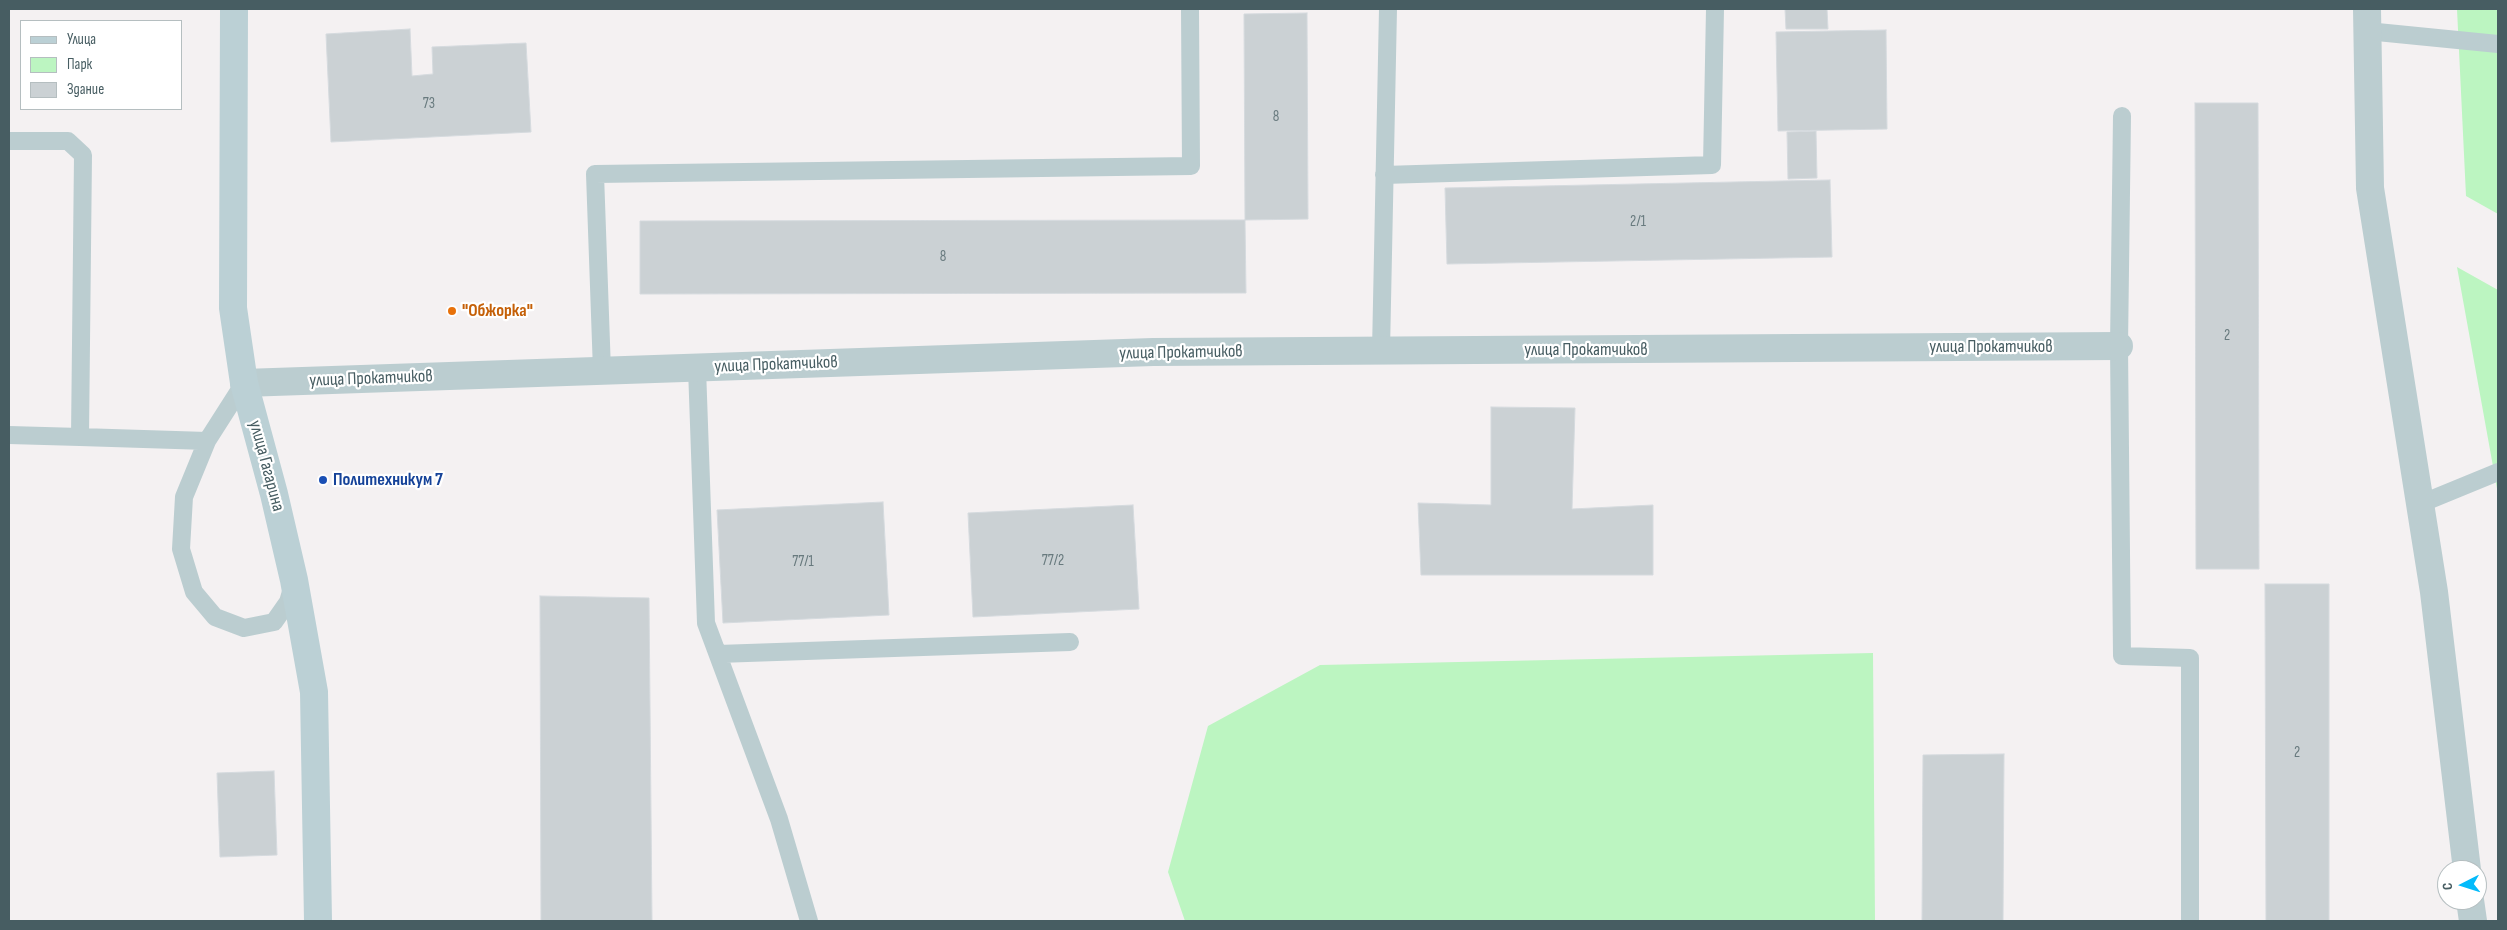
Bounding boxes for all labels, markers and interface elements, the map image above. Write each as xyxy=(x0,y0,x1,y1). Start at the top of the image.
legend xyxy=(20,20,182,110)
text: Улица xyxy=(67,30,96,49)
text: Парк xyxy=(67,55,92,74)
text: Здание xyxy=(67,80,104,99)
house number: 73 xyxy=(423,95,435,113)
house number: 8 xyxy=(1273,108,1279,126)
house number: 2/1 xyxy=(1630,213,1646,231)
house number: 8 xyxy=(940,248,946,266)
place label: "Обжорка" xyxy=(462,300,533,322)
marker: "Обжорка" xyxy=(446,305,458,317)
house number: 2 xyxy=(2224,327,2230,345)
street label: улица Прокатчиков xyxy=(1929,336,2053,358)
street label: улица Прокатчиков xyxy=(1524,339,1648,361)
street label: улица Прокатчиков xyxy=(1119,341,1243,365)
street label: улица Прокатчиков xyxy=(714,352,838,378)
street label: улица Прокатчиков xyxy=(309,366,433,392)
street label: улица Гагарина xyxy=(243,418,289,514)
place label: Политехникум 7 xyxy=(333,469,443,491)
marker: Политехникум 7 xyxy=(317,474,329,486)
house number: 77/2 xyxy=(1042,552,1064,570)
house number: 77/1 xyxy=(792,553,814,571)
house number: 2 xyxy=(2294,744,2300,762)
north arrow xyxy=(2437,860,2487,910)
text: С xyxy=(2439,882,2456,891)

